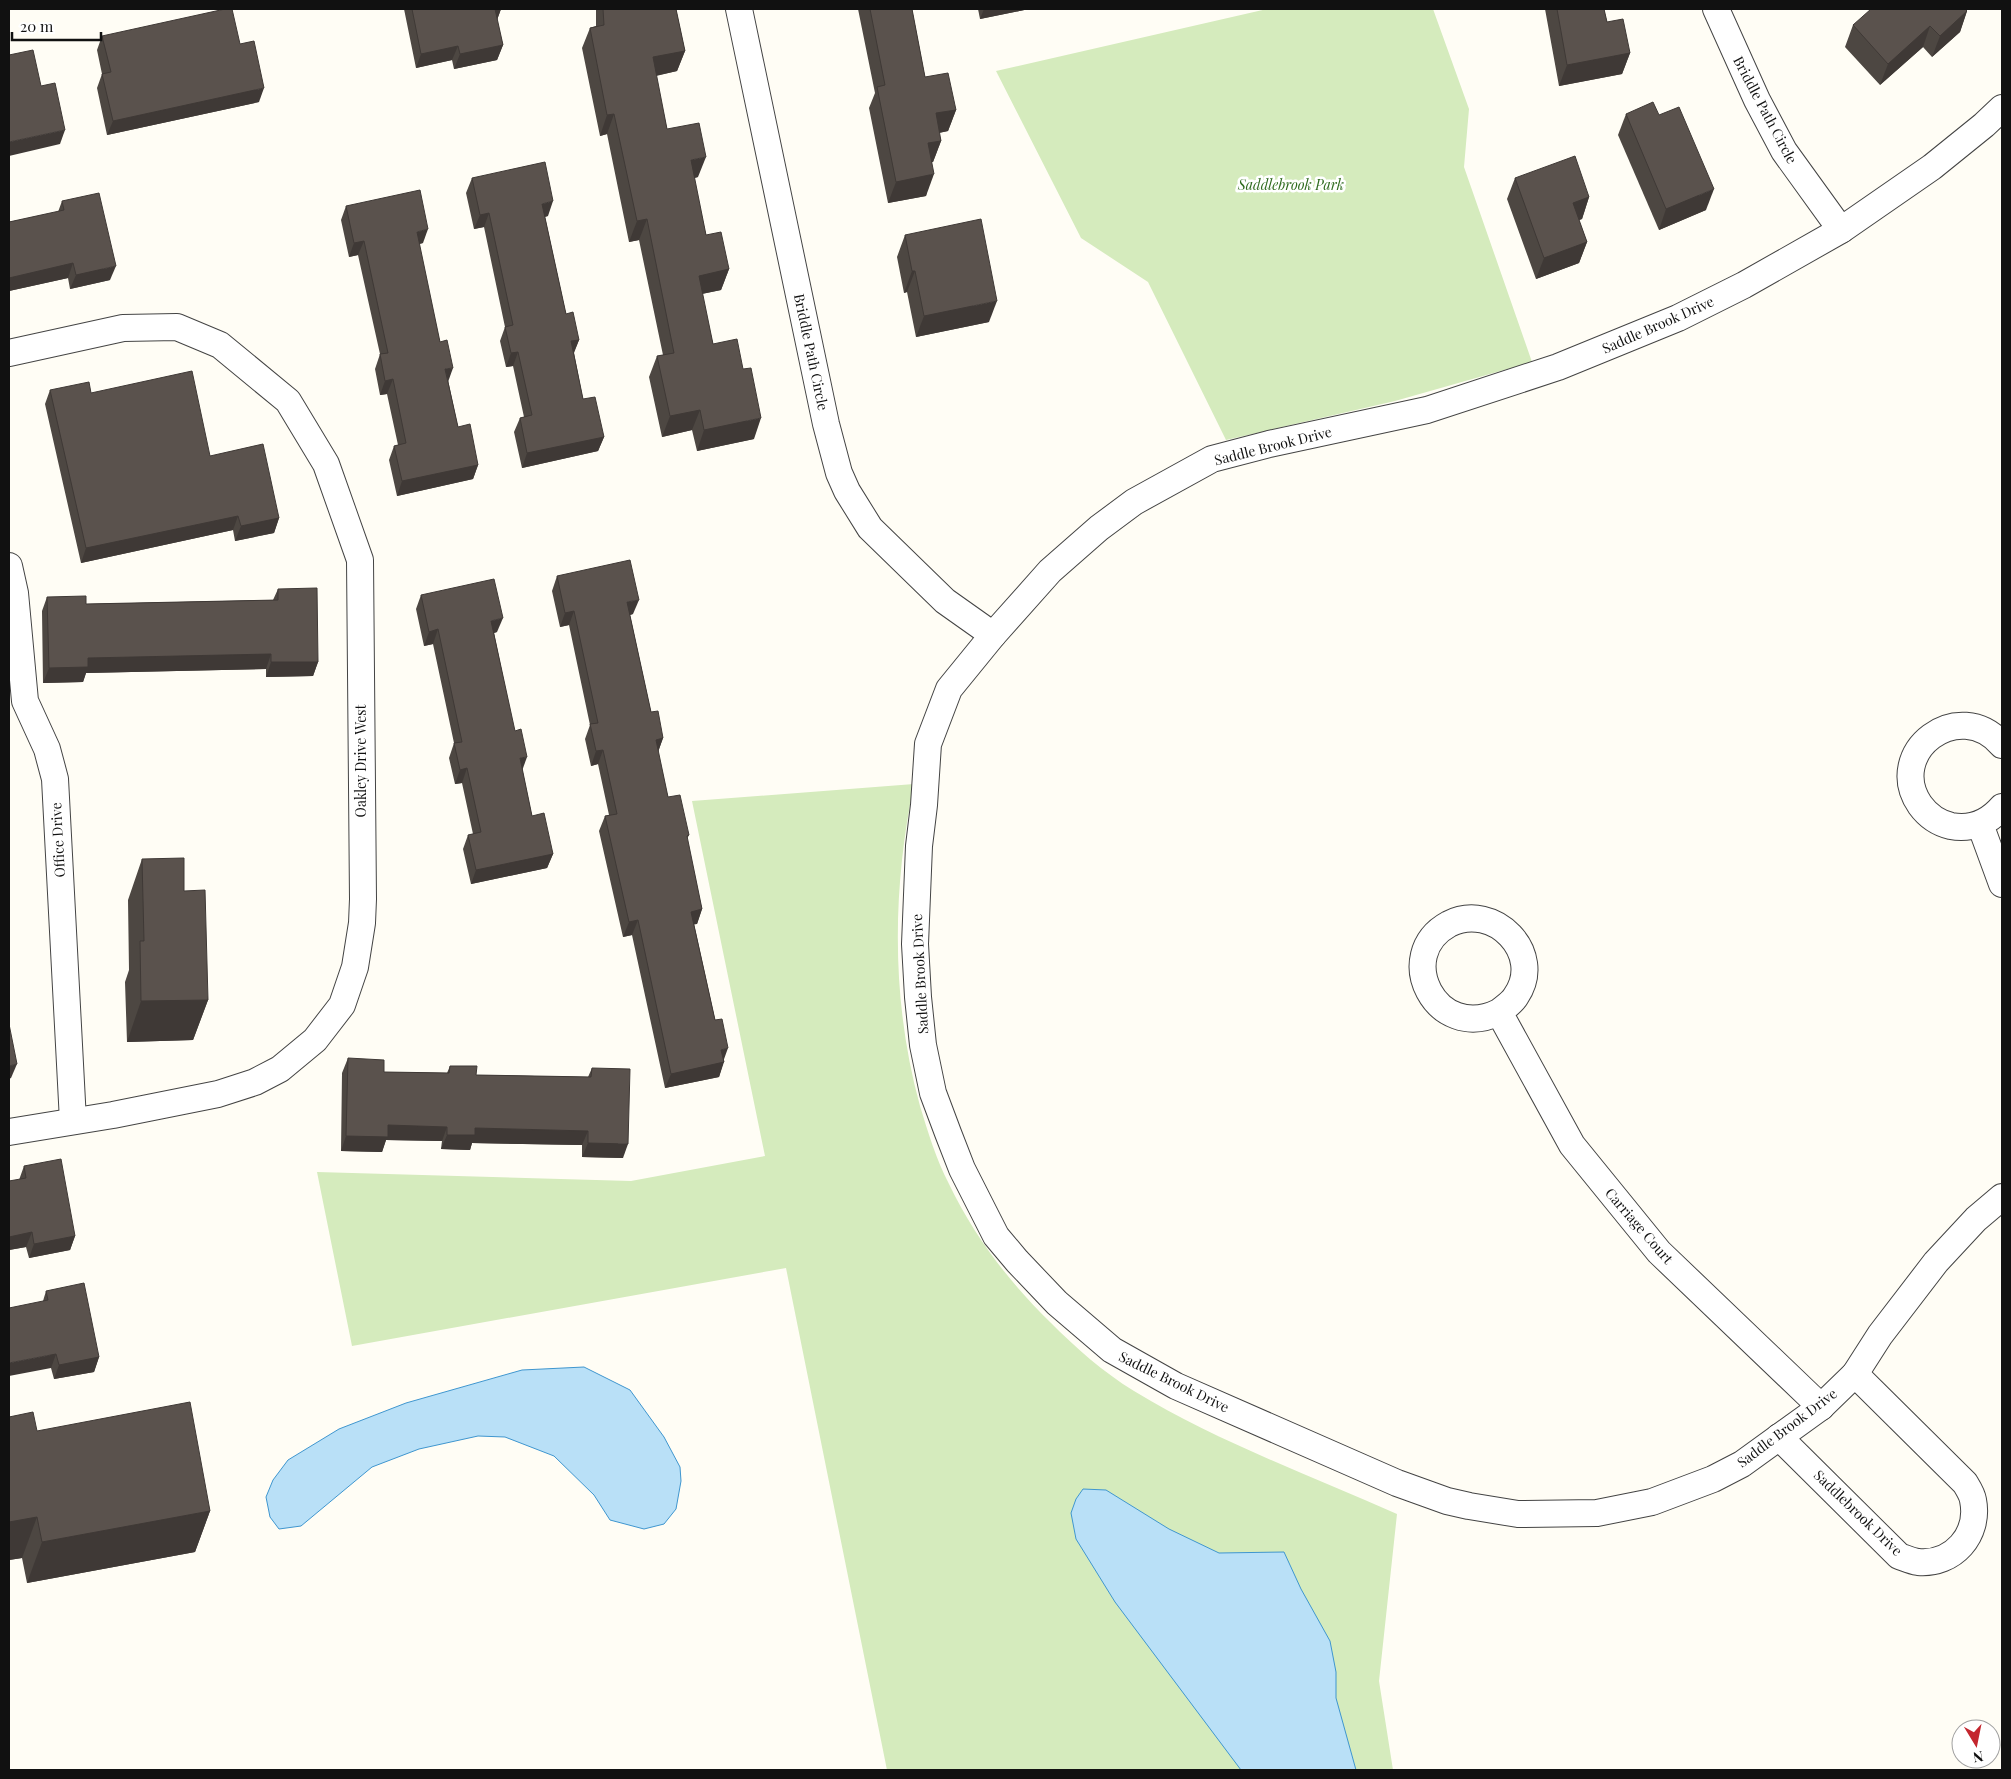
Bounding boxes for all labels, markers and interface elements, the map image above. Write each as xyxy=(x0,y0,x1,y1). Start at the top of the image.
scale bar xyxy=(12,10,101,42)
text: 20 m xyxy=(20,16,54,36)
street label: Briddle Path Circle xyxy=(1729,53,1802,167)
park label: Saddlebrook Park xyxy=(1237,175,1344,194)
street label: Saddle Brook Drive xyxy=(1599,291,1717,358)
street label: Briddle Path Circle xyxy=(790,292,833,412)
street label: Saddle Brook Drive xyxy=(1212,422,1334,469)
street label: Oakley Drive West xyxy=(351,704,370,817)
street label: Office Drive xyxy=(46,802,69,878)
street label: Saddle Brook Drive xyxy=(907,913,932,1035)
street label: Carriage Court xyxy=(1601,1184,1678,1268)
street label: Saddle Brook Drive xyxy=(1116,1347,1232,1416)
street label: Saddle Brook Drive xyxy=(1733,1384,1840,1471)
street label: Saddlebrook Drive xyxy=(1810,1465,1907,1560)
north arrow xyxy=(1951,1719,2001,1769)
text: N xyxy=(1972,1747,1985,1768)

